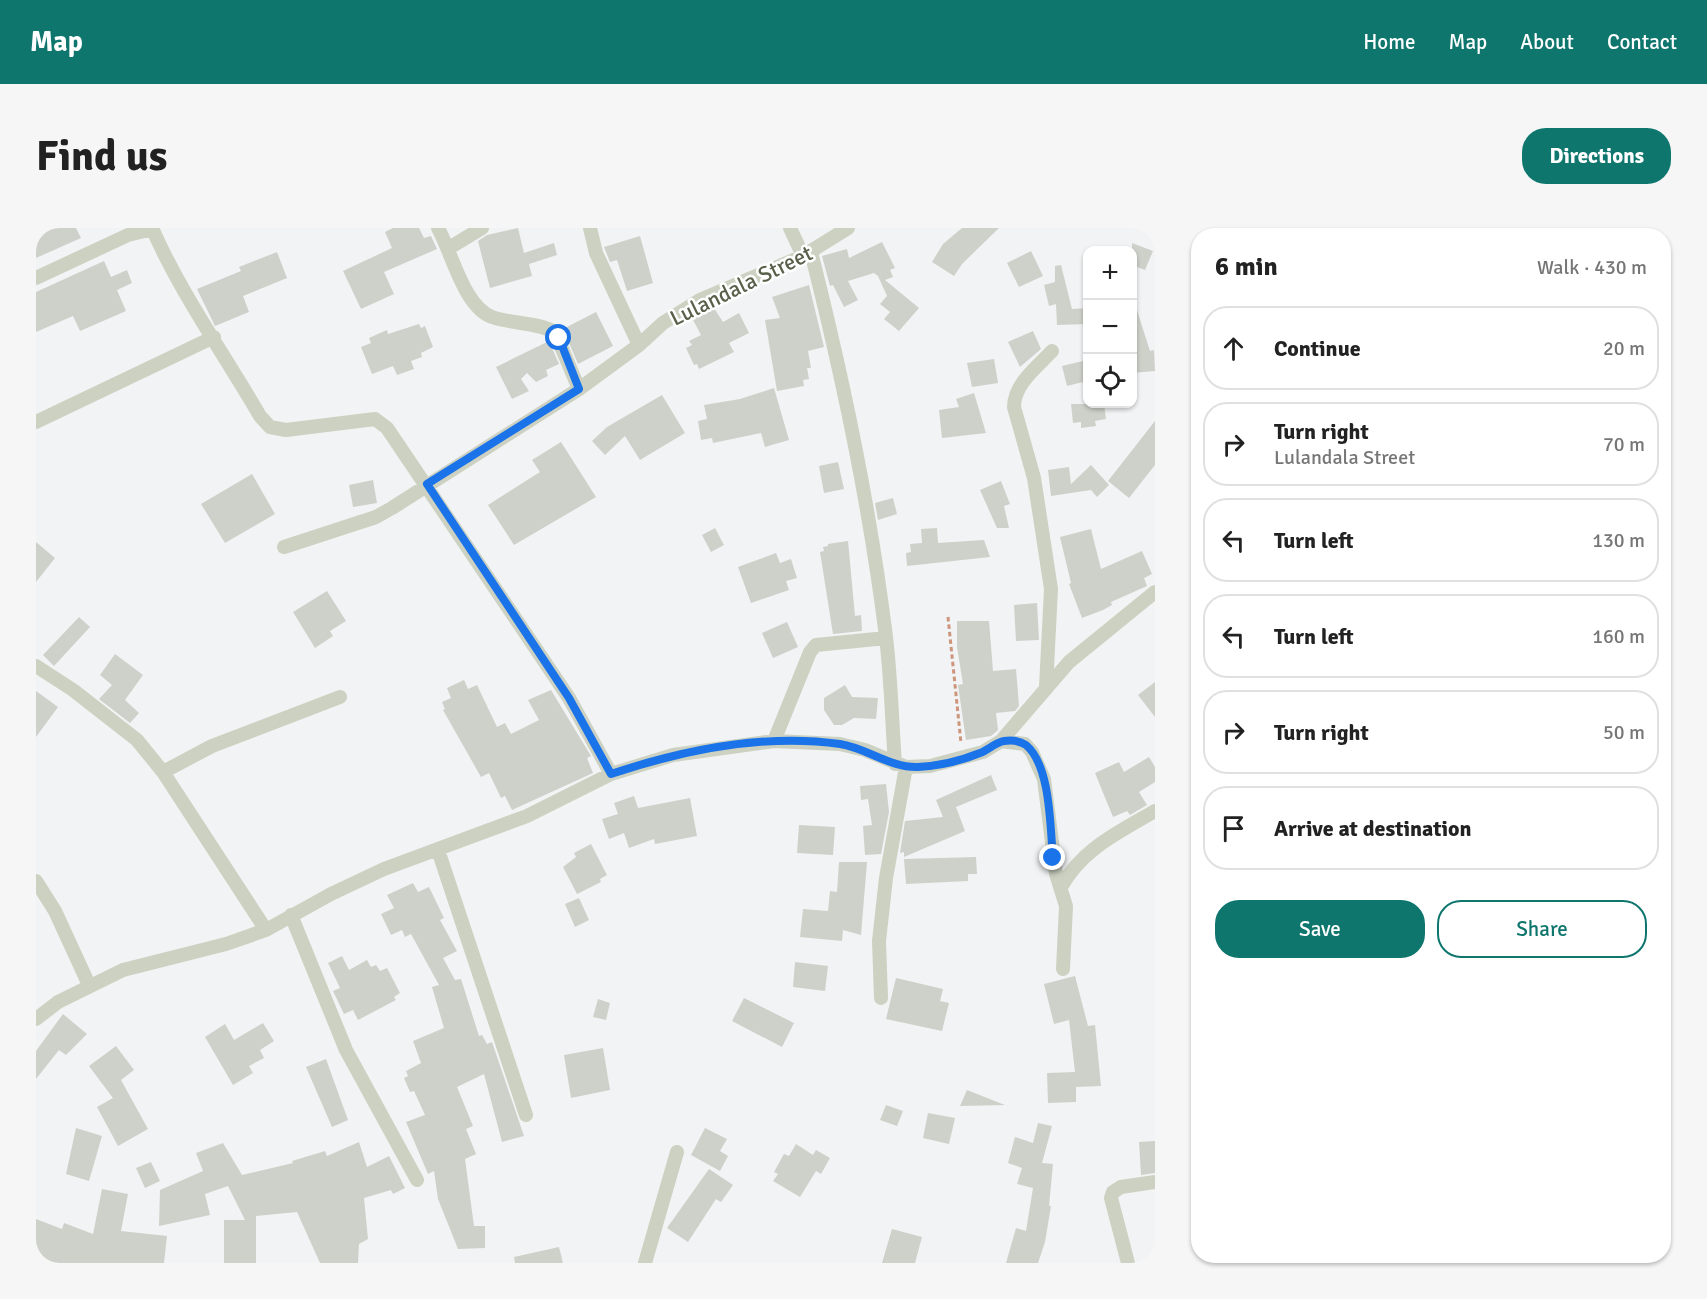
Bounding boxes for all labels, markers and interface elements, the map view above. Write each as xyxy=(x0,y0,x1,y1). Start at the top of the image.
text: Map xyxy=(30,25,83,59)
text: Home xyxy=(1363,29,1416,55)
text: Map xyxy=(1449,29,1487,55)
text: About xyxy=(1520,29,1574,55)
text: Contact xyxy=(1607,29,1677,55)
button: Directions xyxy=(1522,128,1671,184)
text: Find us xyxy=(36,131,167,182)
street label: Lulandala Street xyxy=(666,239,817,332)
map controls xyxy=(1083,246,1137,408)
button: + xyxy=(1083,246,1137,300)
text: 6 min xyxy=(1215,251,1278,283)
text: Walk · 430 m xyxy=(1537,255,1647,280)
button: − xyxy=(1083,300,1137,354)
route start xyxy=(545,324,571,350)
icon: ahead xyxy=(1217,332,1250,365)
text: Continue xyxy=(1274,335,1361,362)
text: 20 m xyxy=(1603,336,1645,361)
button: locate xyxy=(1083,354,1137,408)
text: Turn right xyxy=(1274,418,1369,445)
icon: right xyxy=(1217,428,1250,461)
text: 70 m xyxy=(1603,432,1645,457)
text: Lulandala Street xyxy=(1274,445,1415,470)
icon: left xyxy=(1217,524,1250,557)
text: Turn left xyxy=(1274,527,1354,554)
text: 130 m xyxy=(1592,528,1645,553)
icon: left xyxy=(1217,620,1250,653)
text: Turn left xyxy=(1274,623,1354,650)
text: 160 m xyxy=(1592,624,1645,649)
icon: right xyxy=(1217,716,1250,749)
text: Turn right xyxy=(1274,719,1369,746)
text: 50 m xyxy=(1603,720,1645,745)
icon: arrive xyxy=(1217,812,1250,845)
text: Arrive at destination xyxy=(1274,815,1471,842)
route end xyxy=(1039,844,1065,870)
button: Save xyxy=(1215,900,1425,958)
button: Share xyxy=(1437,900,1647,958)

